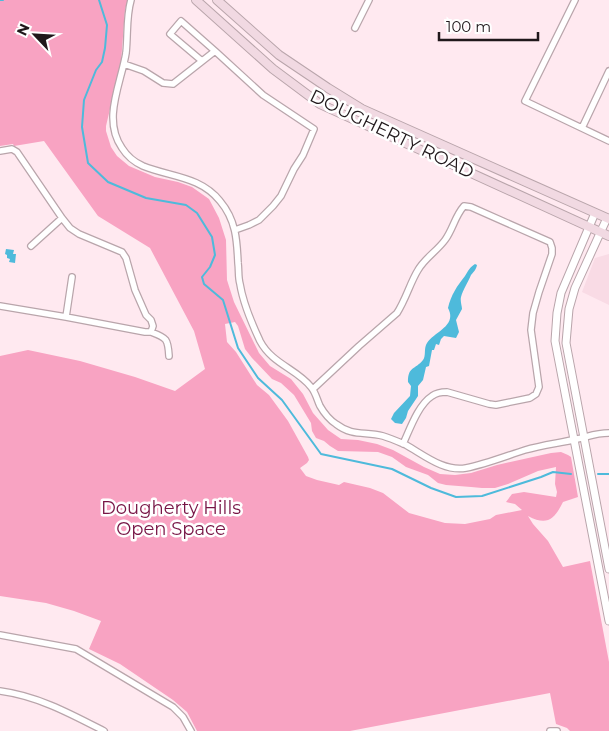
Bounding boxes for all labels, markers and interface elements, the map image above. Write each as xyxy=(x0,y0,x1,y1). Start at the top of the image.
north arrow xyxy=(10,10,60,60)
scale bar xyxy=(439,10,538,42)
text: 100 m xyxy=(446,17,491,36)
text: N xyxy=(13,21,34,38)
street label: DOUGHERTY ROAD xyxy=(306,85,478,183)
park label: Dougherty Hills Open Space xyxy=(101,497,241,540)

